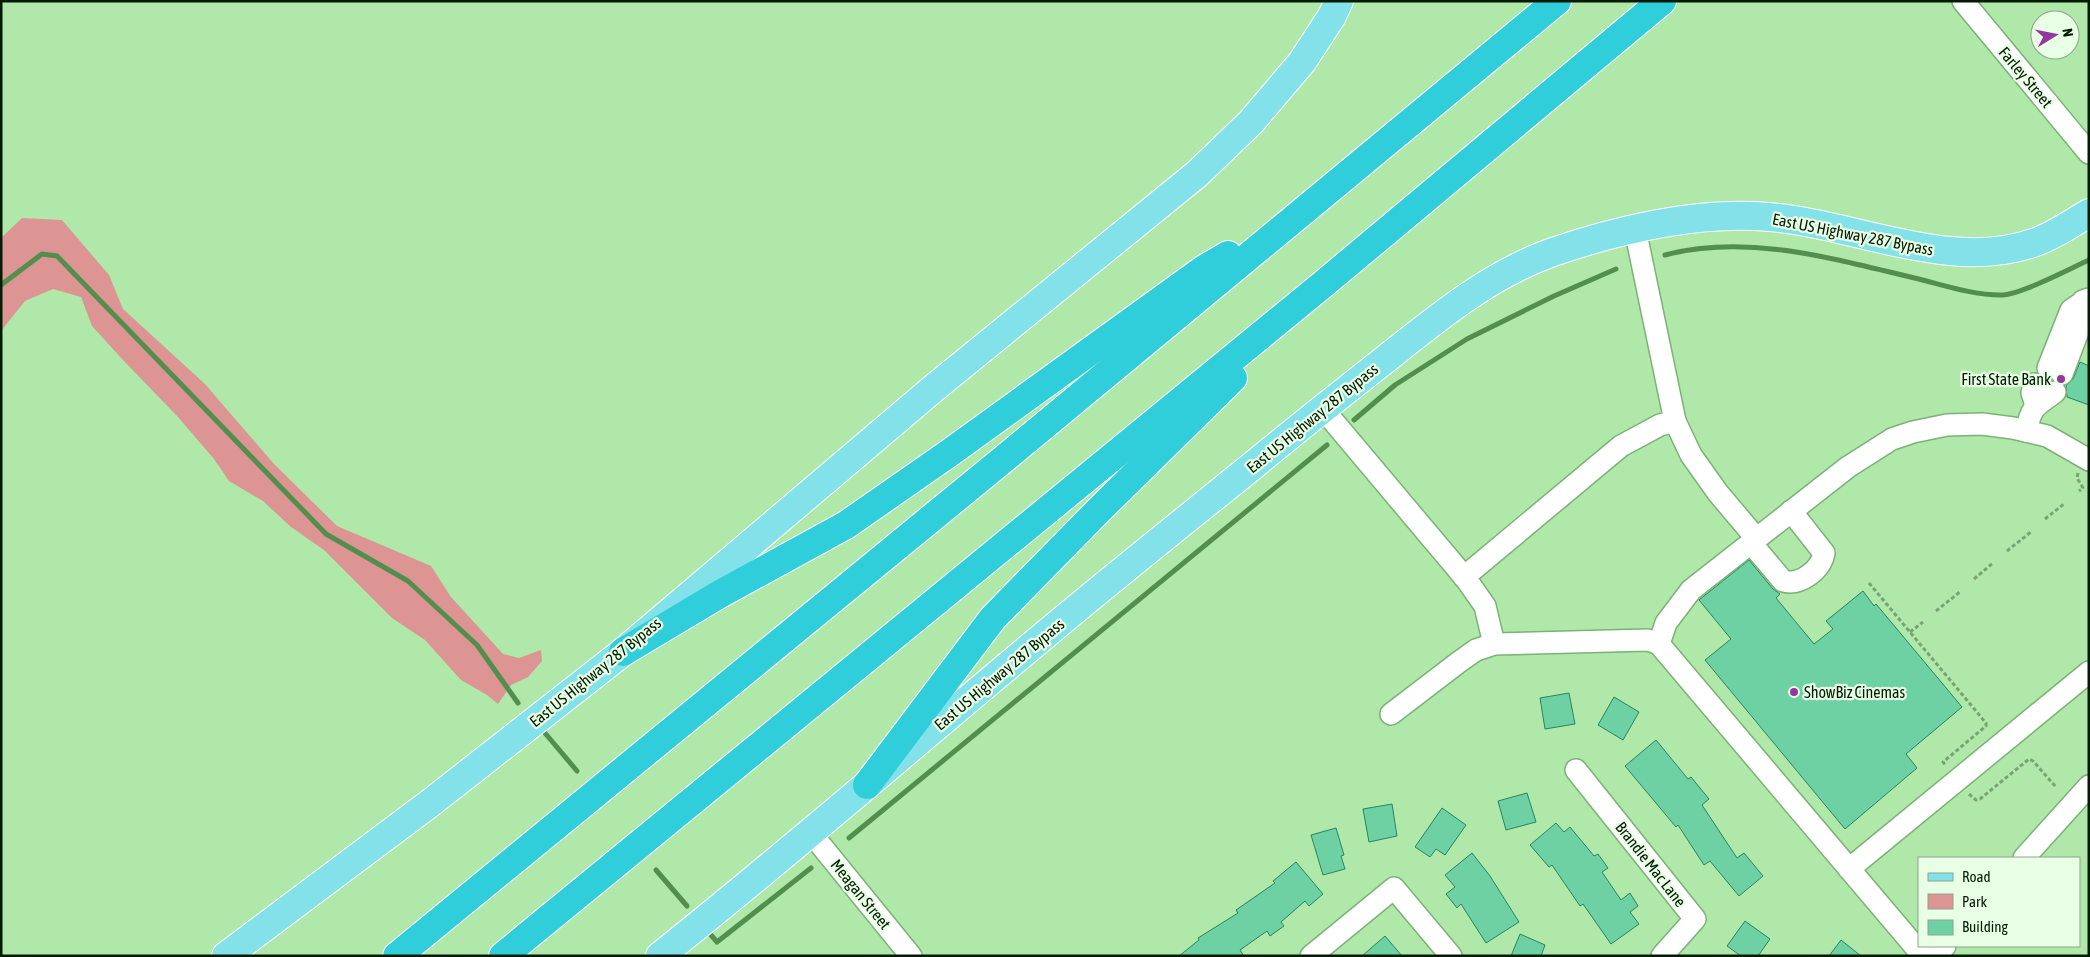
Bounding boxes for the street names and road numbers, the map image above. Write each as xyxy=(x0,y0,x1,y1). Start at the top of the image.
street label: Farley Street xyxy=(1995,43,2057,112)
street label: East US Highway 287 Bypass xyxy=(1771,210,1935,259)
street label: East US Highway 287 Bypass xyxy=(1243,359,1382,477)
street label: East US Highway 287 Bypass xyxy=(526,613,665,731)
street label: East US Highway 287 Bypass xyxy=(931,614,1068,734)
street label: Brandie Mac Lane xyxy=(1612,818,1690,910)
street label: Meagan Street xyxy=(827,856,895,933)

